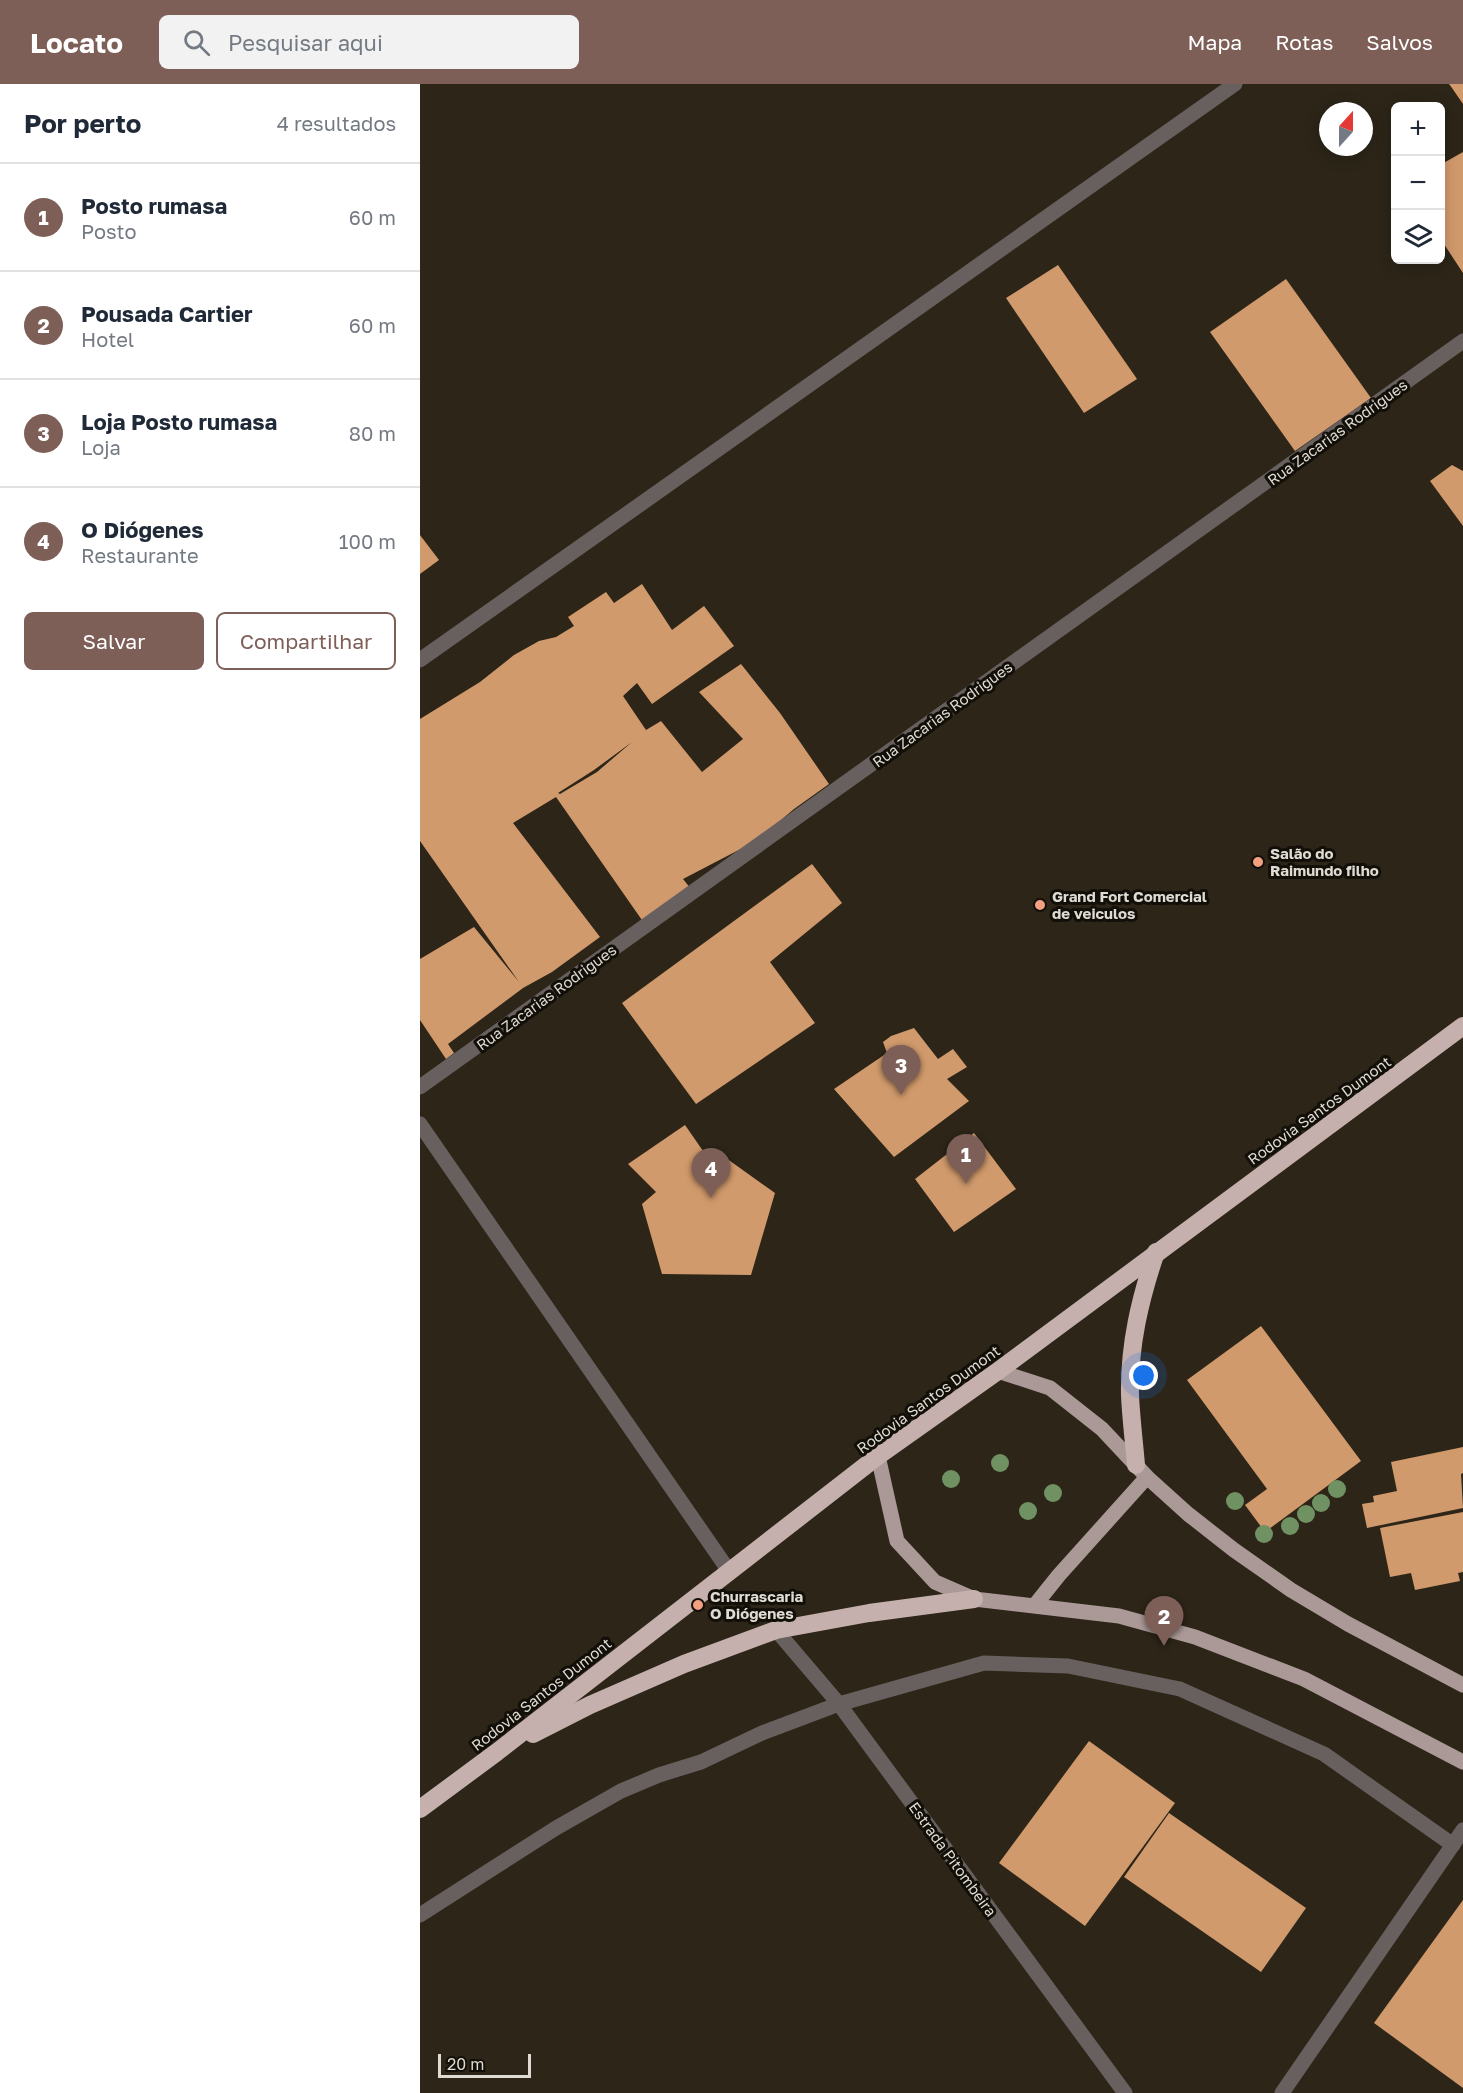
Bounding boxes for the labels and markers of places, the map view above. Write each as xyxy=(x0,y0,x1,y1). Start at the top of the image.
place label: Salão do Raimundo filho xyxy=(1270,844,1379,879)
marker: Salão do Raimundo filho xyxy=(1251,855,1265,869)
place label: Grand Fort Comercial de veiculos xyxy=(1052,887,1207,922)
marker: Grand Fort Comercial de veiculos xyxy=(1033,898,1047,912)
pin: 3 xyxy=(882,1046,920,1095)
pin: 1 xyxy=(946,1134,986,1184)
pin: 4 xyxy=(692,1148,730,1198)
place label: Churrascaria O Diógenes xyxy=(710,1587,804,1622)
pin: 2 xyxy=(1144,1596,1184,1646)
marker: Churrascaria O Diógenes xyxy=(691,1598,705,1612)

